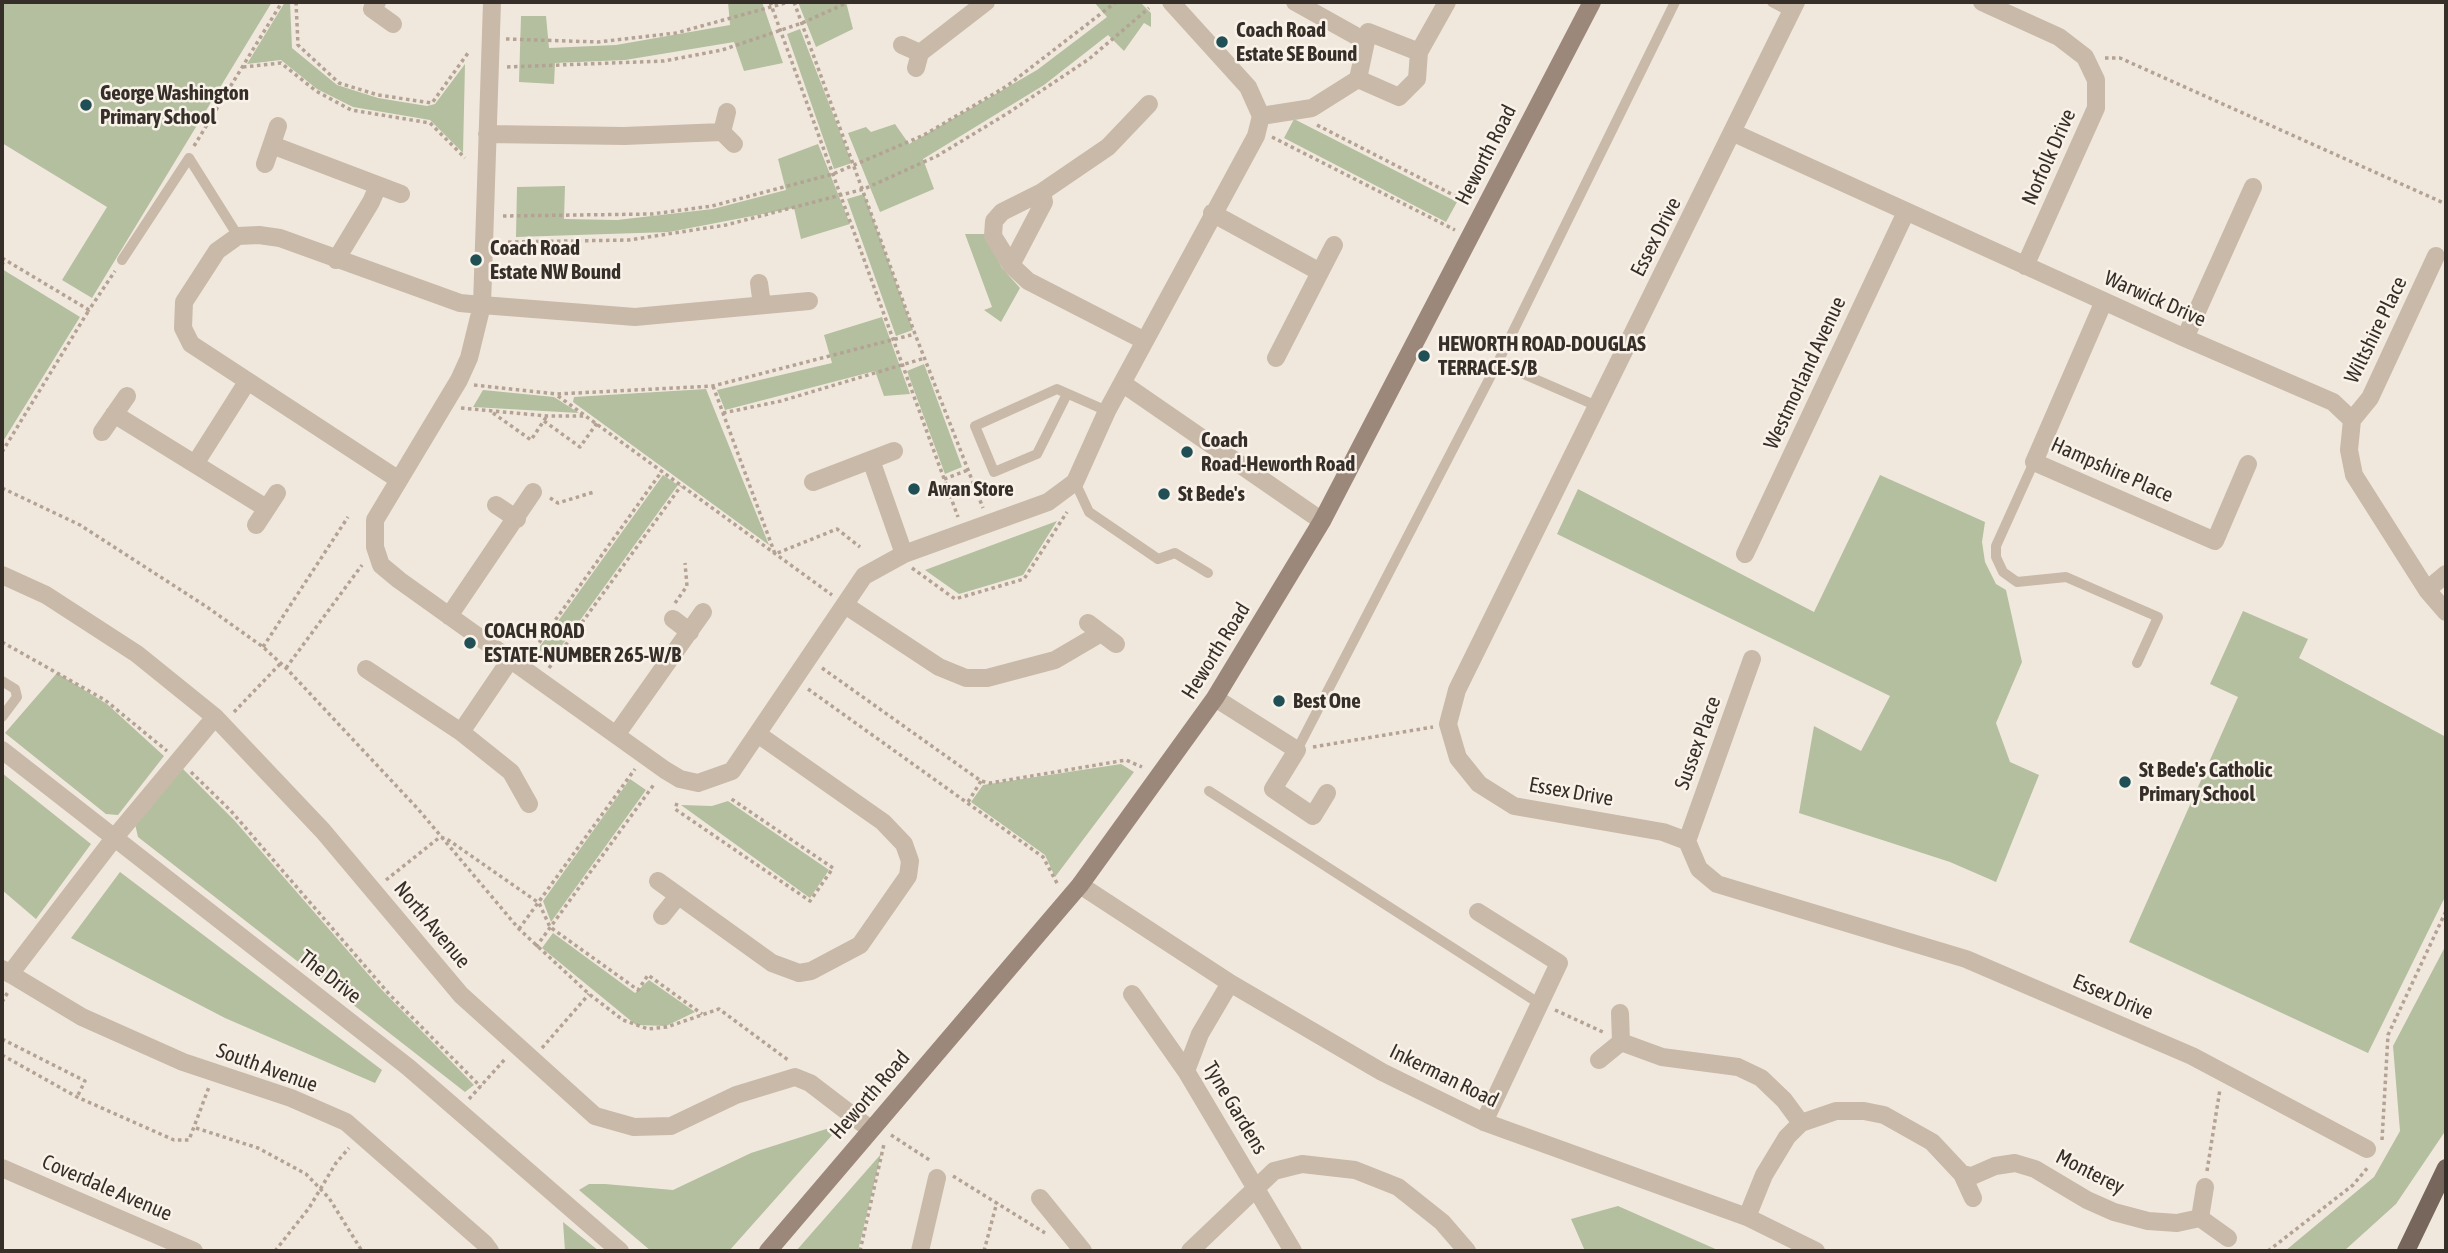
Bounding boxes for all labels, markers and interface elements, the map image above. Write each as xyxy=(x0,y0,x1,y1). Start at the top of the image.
place label: Coach Road Estate SE Bound xyxy=(1236,17,1357,67)
marker: Coach Road Estate SE Bound xyxy=(1214,34,1230,50)
place label: George Washington Primary School xyxy=(100,80,249,130)
marker: George Washington Primary School xyxy=(78,97,94,113)
street label: Heworth Road xyxy=(1450,101,1522,209)
street label: Norfolk Drive xyxy=(2017,105,2081,209)
street label: Essex Drive xyxy=(1625,193,1687,281)
place label: Coach Road Estate NW Bound xyxy=(490,235,621,285)
marker: Coach Road Estate NW Bound xyxy=(468,252,484,268)
street label: Warwick Drive xyxy=(2100,265,2210,333)
street label: Wiltshire Place xyxy=(2339,273,2413,387)
street label: Westmorland Avenue xyxy=(1759,293,1851,453)
place label: HEWORTH ROAD-DOUGLAS TERRACE-S/B xyxy=(1438,331,1646,381)
marker: HEWORTH ROAD-DOUGLAS TERRACE-S/B xyxy=(1416,348,1432,364)
place label: Coach Road-Heworth Road xyxy=(1201,427,1355,477)
street label: Hampshire Place xyxy=(2047,432,2177,508)
marker: Coach Road-Heworth Road xyxy=(1179,444,1195,460)
place label: Awan Store xyxy=(928,476,1014,502)
marker: Awan Store xyxy=(906,481,922,497)
place label: St Bede's xyxy=(1178,481,1245,507)
marker: St Bede's xyxy=(1156,486,1172,502)
street label: Heworth Road xyxy=(1176,598,1256,704)
place label: COACH ROAD ESTATE-NUMBER 265-W/B xyxy=(484,618,681,668)
marker: COACH ROAD ESTATE-NUMBER 265-W/B xyxy=(462,635,478,651)
place label: Best One xyxy=(1293,688,1361,714)
marker: Best One xyxy=(1271,693,1287,709)
street label: Sussex Place xyxy=(1670,693,1726,793)
place label: St Bede's Catholic Primary School xyxy=(2139,757,2272,807)
street label: Essex Drive xyxy=(1527,772,1615,812)
marker: St Bede's Catholic Primary School xyxy=(2117,774,2133,790)
street label: North Avenue xyxy=(388,876,476,974)
street label: The Drive xyxy=(294,945,366,1009)
street label: Essex Drive xyxy=(2069,969,2157,1025)
street label: South Avenue xyxy=(213,1038,321,1098)
street label: Inkerman Road xyxy=(1385,1039,1503,1113)
street label: Heworth Road xyxy=(825,1046,915,1144)
street label: Tyne Gardens xyxy=(1197,1057,1273,1159)
street label: Monterey xyxy=(2051,1144,2129,1200)
street label: Coverdale Avenue xyxy=(38,1149,176,1227)

